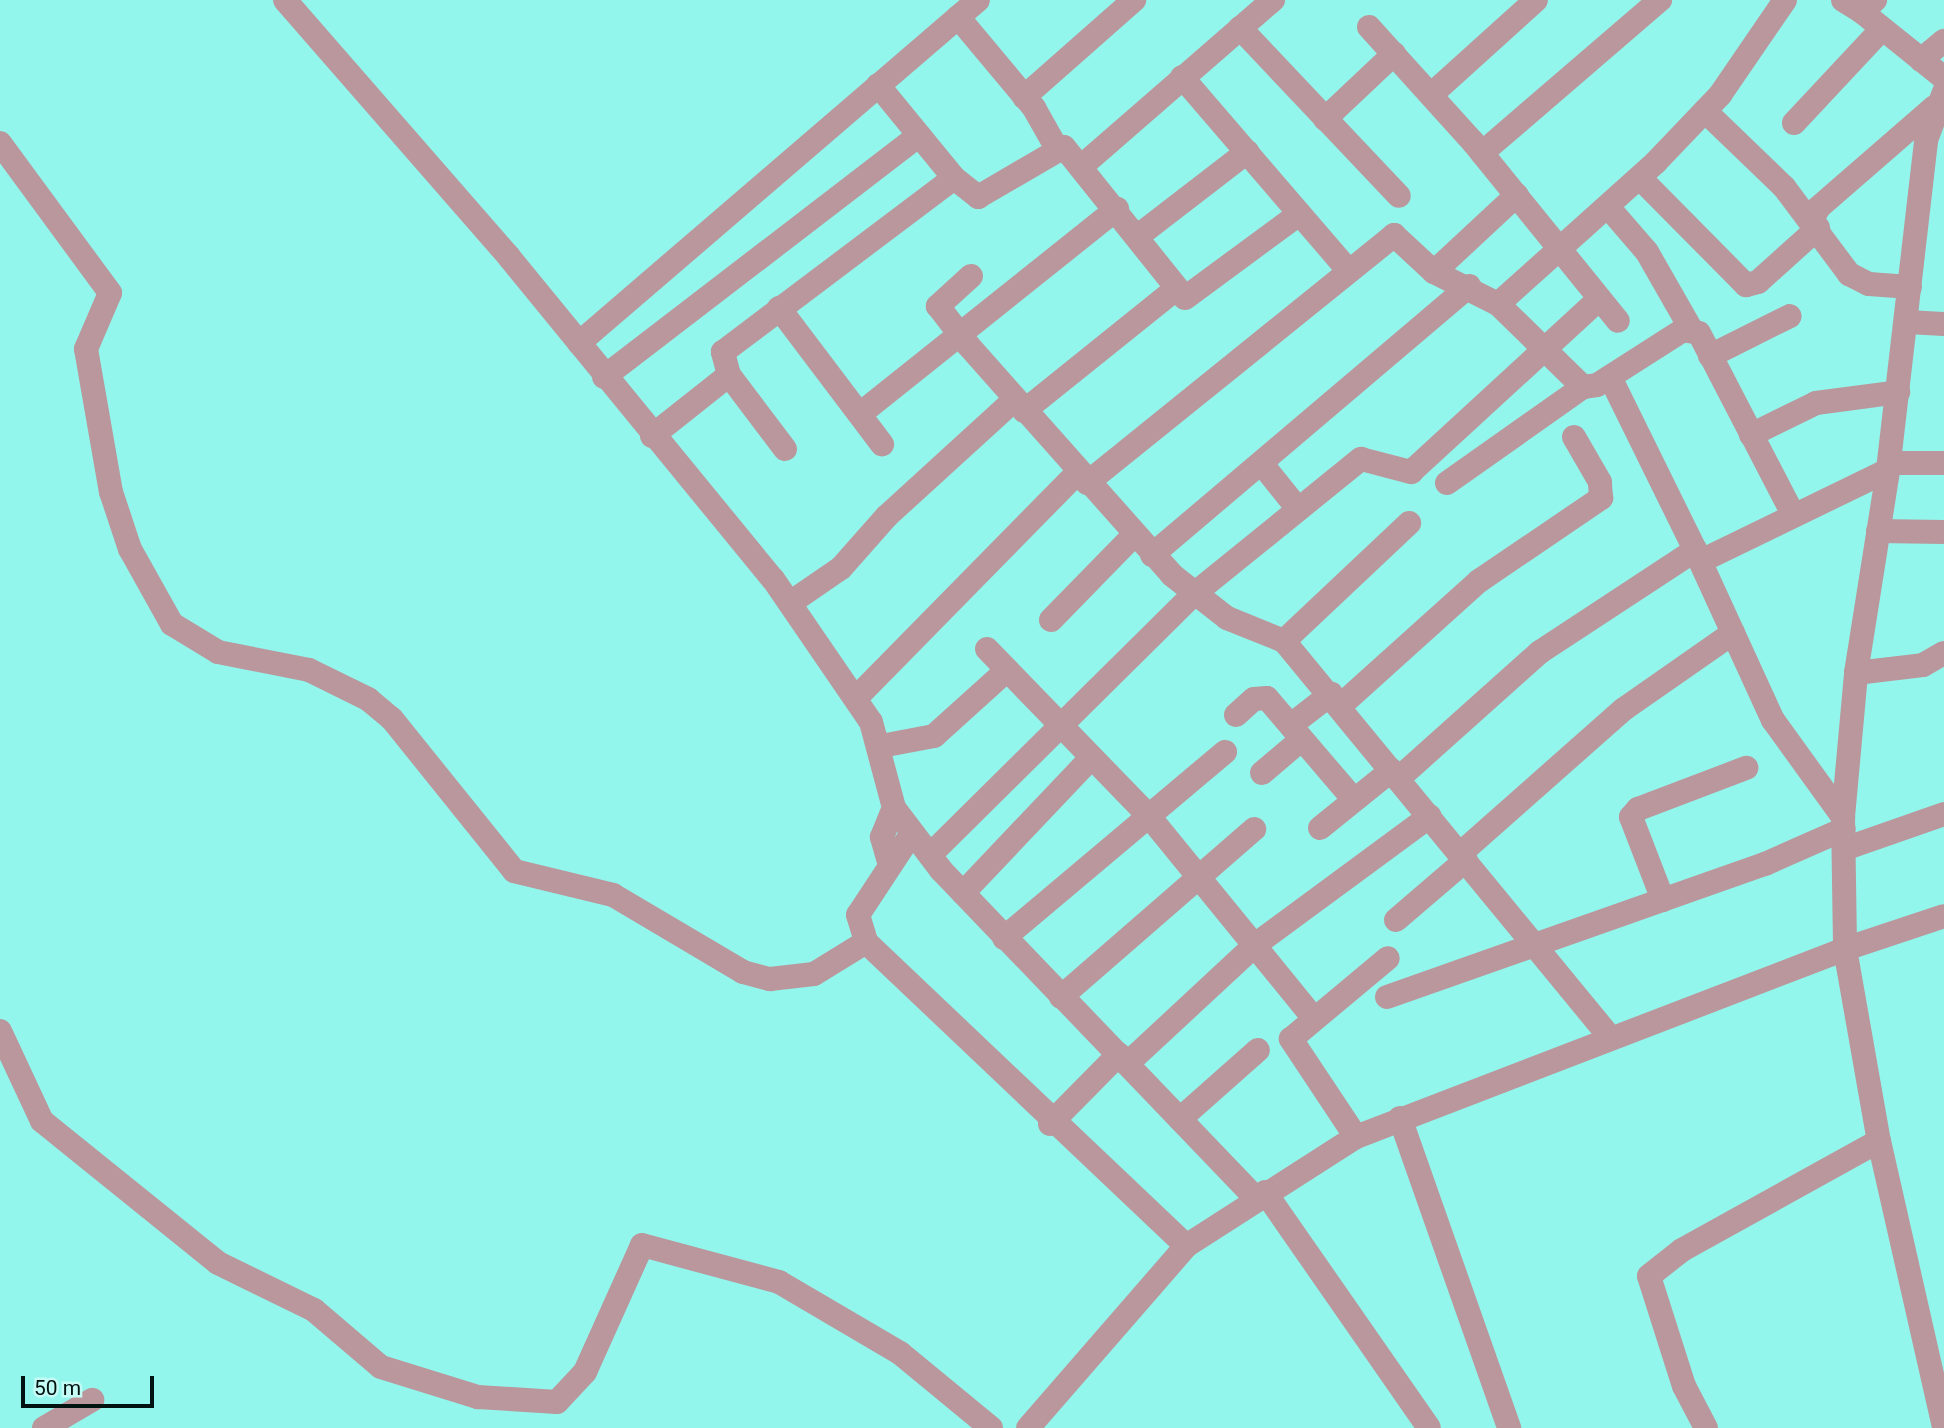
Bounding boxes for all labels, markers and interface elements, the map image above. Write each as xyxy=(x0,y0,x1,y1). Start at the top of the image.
scale bar xyxy=(24,1362,158,1406)
text: 50 m xyxy=(34,1376,81,1400)

